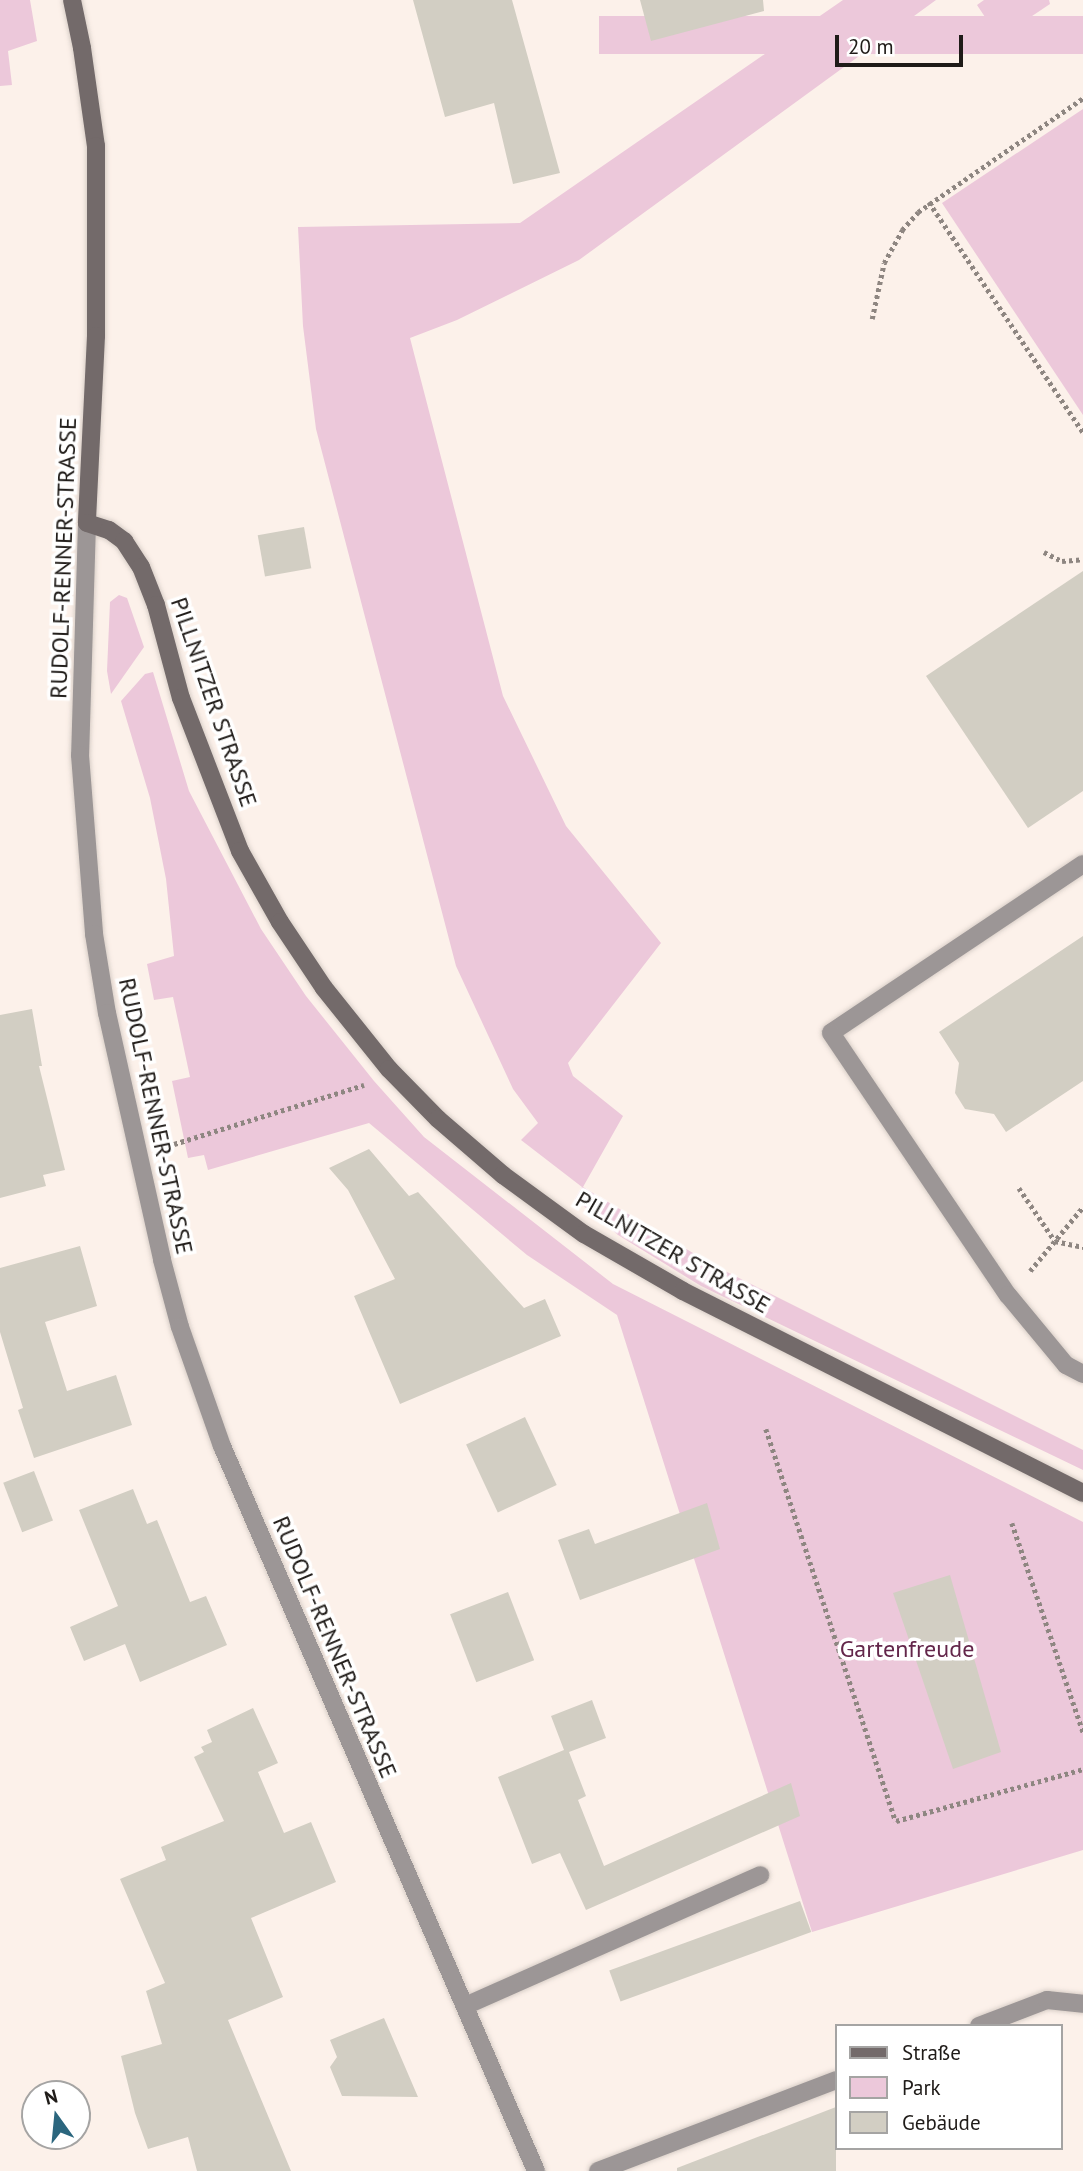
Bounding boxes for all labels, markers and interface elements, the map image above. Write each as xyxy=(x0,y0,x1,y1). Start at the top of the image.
scale bar xyxy=(838,21,966,65)
text: 20 m xyxy=(848,33,894,60)
street label: RUDOLF-RENNER-STRASSE xyxy=(44,417,82,699)
street label: PILLNITZER STRASSE xyxy=(165,593,263,811)
street label: RUDOLF-RENNER-STRASSE xyxy=(113,975,199,1257)
street label: PILLNITZER STRASSE xyxy=(571,1185,775,1319)
street label: RUDOLF-RENNER-STRASSE xyxy=(267,1512,403,1782)
park label: Gartenfreude xyxy=(840,1635,974,1663)
legend xyxy=(834,2024,1062,2150)
text: Straße xyxy=(902,2039,961,2066)
text: Park xyxy=(902,2074,941,2101)
north arrow xyxy=(21,2080,91,2150)
text: N xyxy=(42,2083,60,2110)
text: Gebäude xyxy=(902,2109,981,2136)

